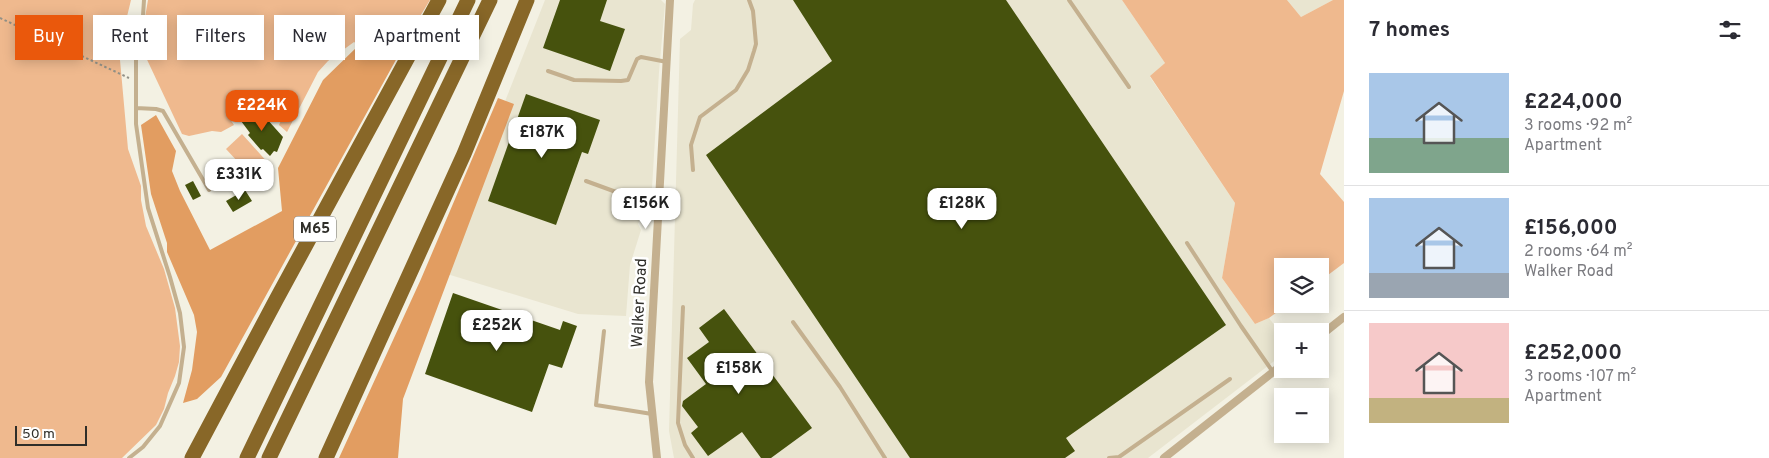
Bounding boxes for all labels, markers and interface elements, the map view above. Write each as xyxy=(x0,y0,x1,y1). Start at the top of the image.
chip: Buy xyxy=(15,15,83,60)
chip: Rent xyxy=(93,15,167,60)
chip: Filters xyxy=(177,15,264,60)
chip: New xyxy=(274,15,345,60)
chip: Apartment xyxy=(355,15,479,60)
icon: filters xyxy=(1716,16,1744,44)
text: 7 homes xyxy=(1369,17,1450,44)
text: £224,000 xyxy=(1524,89,1623,116)
pin: £224K xyxy=(227,90,297,132)
icon: home xyxy=(1409,93,1469,153)
text: £224K xyxy=(237,96,287,116)
pin: £187K xyxy=(507,116,577,159)
text: 3 rooms · 92 m² xyxy=(1524,116,1632,136)
text: £187K xyxy=(519,123,565,143)
text: Apartment xyxy=(1524,136,1602,156)
pin: £331K xyxy=(204,158,274,201)
text: £331K xyxy=(216,165,262,185)
pin: £156K xyxy=(611,188,681,230)
pin: £128K xyxy=(927,188,997,230)
text: £156K xyxy=(623,194,670,214)
text: £128K xyxy=(938,194,986,214)
text: £156,000 xyxy=(1524,215,1618,242)
road number: M65 xyxy=(294,216,336,242)
icon: home xyxy=(1409,218,1469,278)
text: 2 rooms · 64 m² xyxy=(1524,242,1633,262)
street label: Walker Road xyxy=(628,258,652,348)
map controls xyxy=(1274,258,1329,443)
button: layers xyxy=(1274,258,1329,313)
text: Walker Road xyxy=(1524,262,1613,282)
pin: £252K xyxy=(462,310,532,352)
text: £252K xyxy=(472,316,522,336)
button: + xyxy=(1274,323,1329,378)
text: £252,000 xyxy=(1524,340,1622,367)
icon: home xyxy=(1409,343,1469,403)
pin: £158K xyxy=(704,352,774,395)
text: £158K xyxy=(715,359,763,379)
text: 3 rooms · 107 m² xyxy=(1524,367,1636,387)
text: Apartment xyxy=(1524,387,1602,407)
button: − xyxy=(1274,388,1329,443)
scale bar xyxy=(15,423,88,446)
text: 50 m xyxy=(22,426,55,443)

